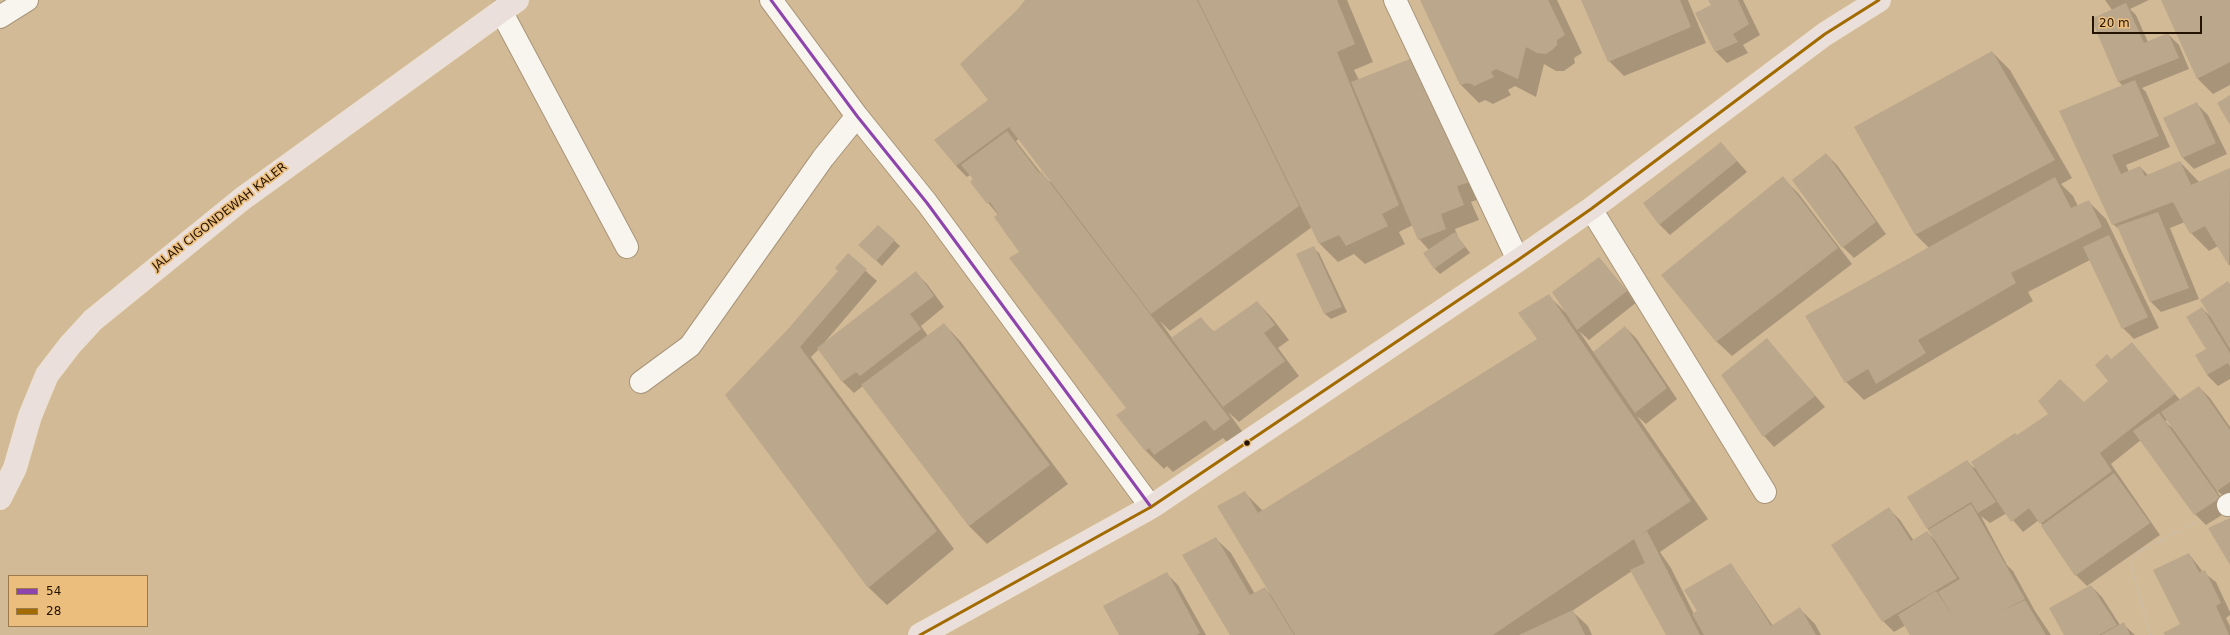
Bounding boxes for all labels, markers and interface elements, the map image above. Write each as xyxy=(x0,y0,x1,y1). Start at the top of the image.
scale bar xyxy=(2094,8,2204,34)
text: 20 m xyxy=(2099,16,2130,30)
street label: JALAN CIGONDEWAH KALER xyxy=(150,160,290,274)
unlabelled marker xyxy=(1242,438,1252,448)
legend xyxy=(8,575,148,627)
text: 54 xyxy=(46,584,61,598)
text: 28 xyxy=(46,604,61,618)

